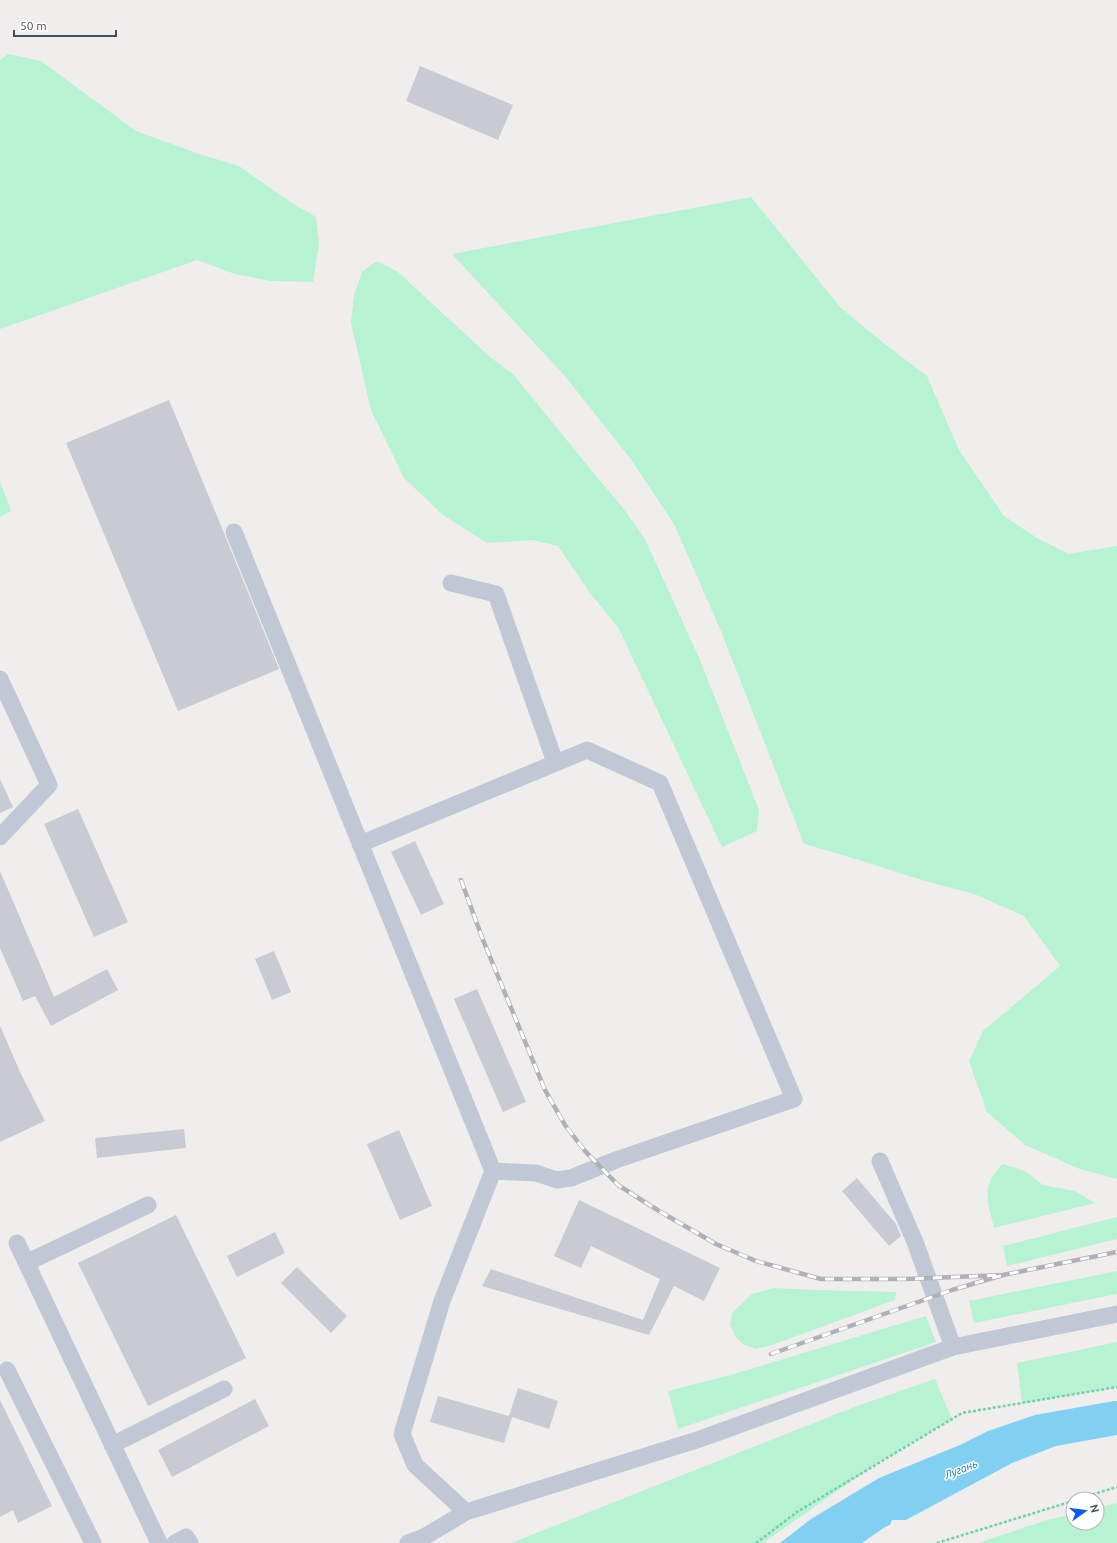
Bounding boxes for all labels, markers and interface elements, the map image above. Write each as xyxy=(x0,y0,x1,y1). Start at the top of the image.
scale bar xyxy=(14,12,116,38)
text: 50 m xyxy=(20,19,47,32)
water label: Лугань xyxy=(942,1457,980,1481)
north arrow xyxy=(1065,1491,1105,1531)
text: N xyxy=(1088,1503,1102,1514)

